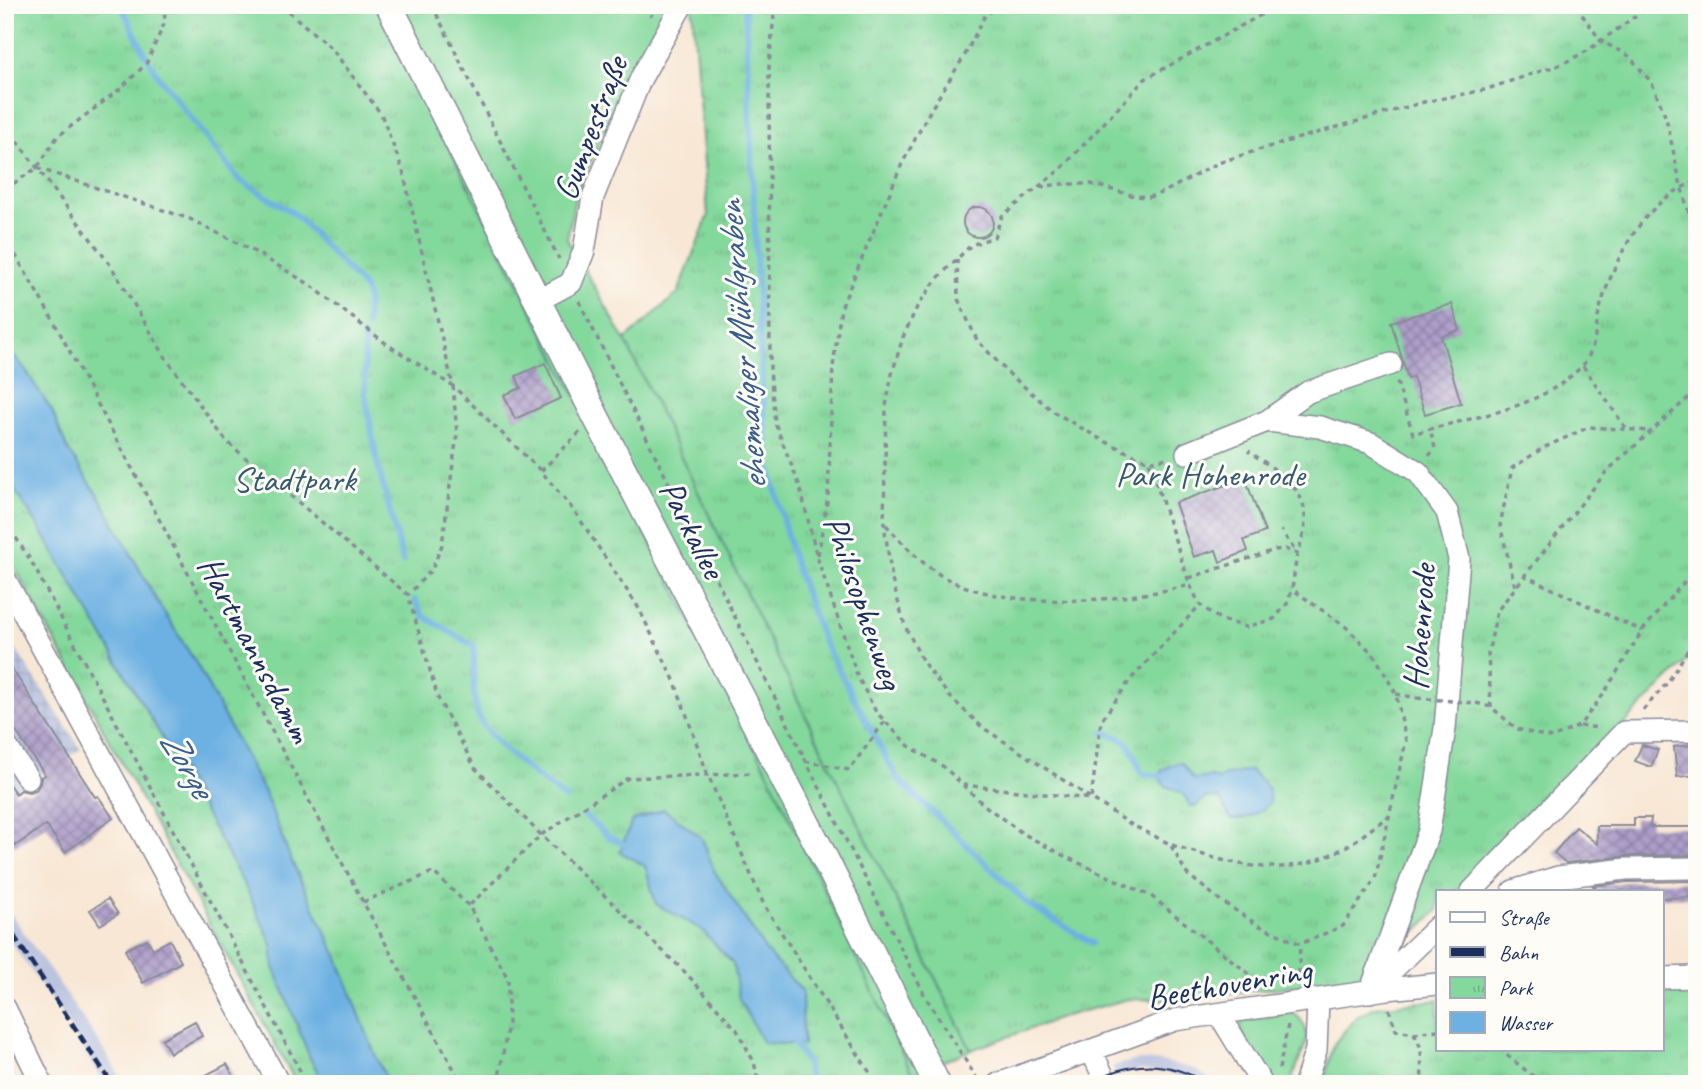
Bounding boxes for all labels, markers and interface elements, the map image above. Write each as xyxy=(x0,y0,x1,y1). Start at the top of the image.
street label: Gumpestraße xyxy=(543,48,639,206)
water label: ehemaliger Mühlgraben xyxy=(705,196,778,493)
park label: Park Hohenrode xyxy=(1115,452,1307,497)
park label: Stadtpark xyxy=(233,457,358,502)
street label: Parkallee xyxy=(649,473,737,588)
street label: Philosophenweg xyxy=(813,510,915,697)
street label: Hartmannsdamm xyxy=(187,548,324,752)
street label: Hohenrode xyxy=(1393,560,1447,691)
water label: Zorge xyxy=(150,721,228,810)
legend xyxy=(1436,890,1664,1050)
text: Straße xyxy=(1499,905,1551,931)
text: Bahn xyxy=(1499,940,1539,966)
street label: Beethovenring xyxy=(1143,947,1317,1020)
text: Park xyxy=(1499,975,1534,1001)
text: Wasser xyxy=(1499,1010,1553,1036)

